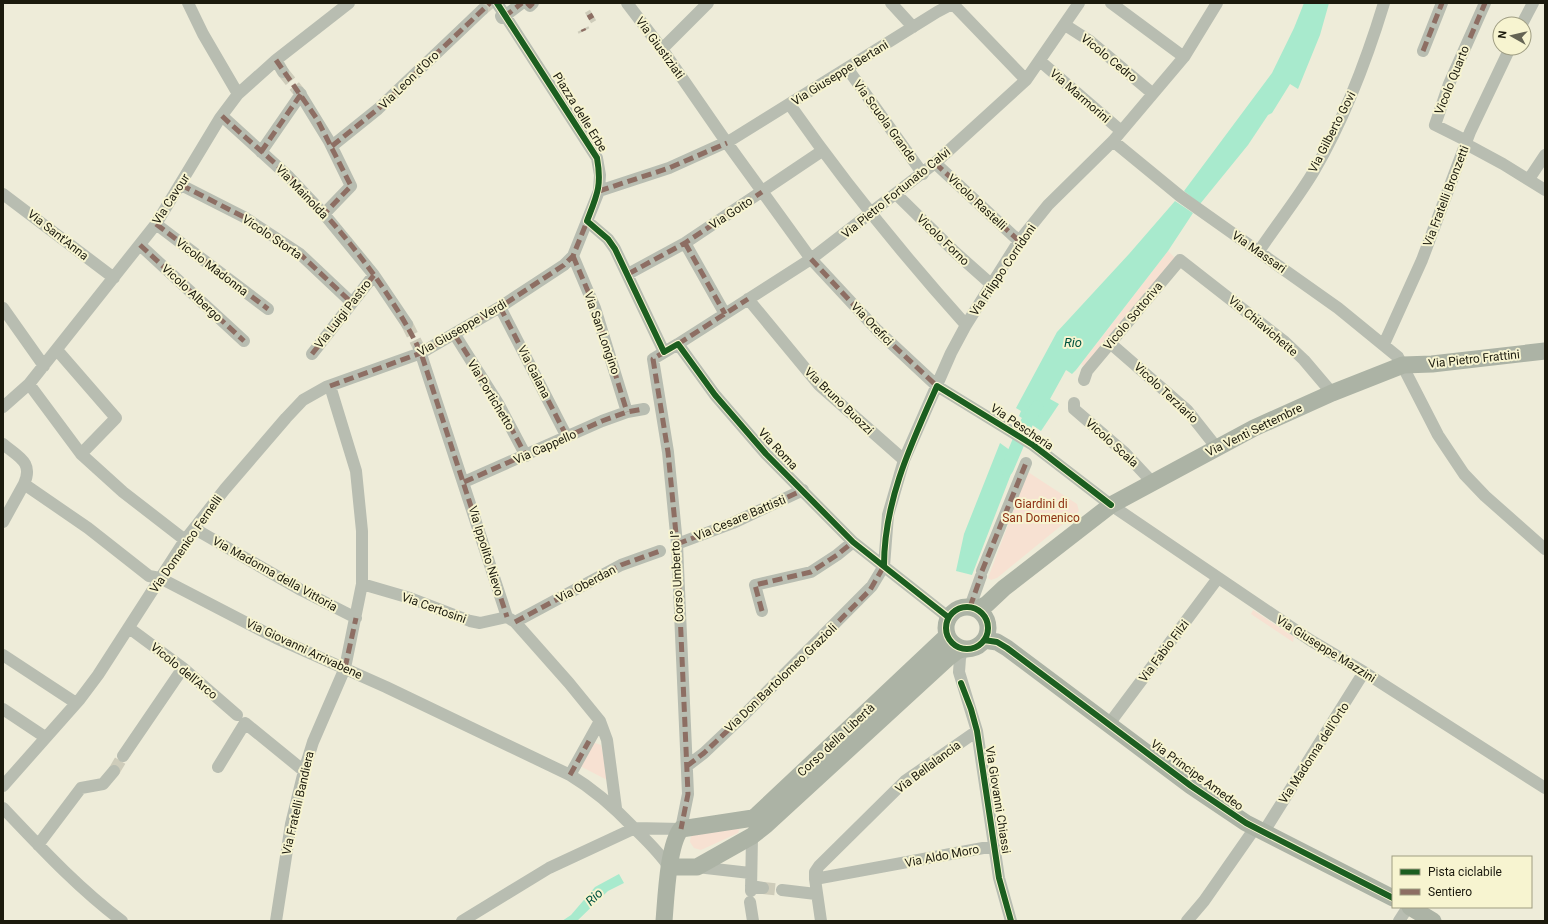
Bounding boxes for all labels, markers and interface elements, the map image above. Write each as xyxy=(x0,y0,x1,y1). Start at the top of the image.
street label: Via Giustiziati xyxy=(633,14,687,82)
north arrow xyxy=(1492,16,1532,56)
text: N xyxy=(1496,30,1510,39)
street label: Vicolo Cedro xyxy=(1078,31,1140,85)
street label: Via Giuseppe Bertani xyxy=(789,38,891,108)
street label: Vicolo Quarto xyxy=(1432,43,1472,116)
street label: Via Leon d'Oro xyxy=(376,48,442,112)
street label: Via Marmorini xyxy=(1047,66,1113,126)
street label: Piazza delle Erbe xyxy=(550,70,610,154)
street label: Via Scuola Grande xyxy=(851,77,919,165)
street label: Via Gilberto Govi xyxy=(1306,89,1358,175)
street label: Via Fratelli Bronzetti xyxy=(1420,144,1472,248)
street label: Via Pietro Fortunato Calvi xyxy=(839,145,953,241)
street label: Via Mainolda xyxy=(273,162,331,222)
street label: Via Cavour xyxy=(149,171,193,227)
street label: Vicolo Rastelli xyxy=(945,171,1009,233)
street label: Via Goito xyxy=(707,194,755,232)
street label: Via Sant'Anna xyxy=(25,207,91,263)
street label: Vicolo Storta xyxy=(239,212,305,262)
street label: Vicolo Forno xyxy=(914,212,972,269)
street label: Via Filippo Corridoni xyxy=(967,221,1039,319)
street label: Via Massari xyxy=(1229,228,1289,276)
street label: Vicolo Madonna xyxy=(173,235,251,299)
street label: Vicolo Albergo xyxy=(159,261,225,325)
street label: Via Luigi Pastro xyxy=(312,277,374,351)
street label: Vicolo Sottoriva xyxy=(1101,279,1165,353)
street label: Via San Longino xyxy=(581,290,623,376)
street label: Via Chiavichette xyxy=(1226,293,1300,359)
street label: Via Giuseppe Verdi xyxy=(415,297,509,359)
street label: Via Orefici xyxy=(848,300,896,349)
water label: Rio xyxy=(1064,335,1082,350)
street label: Via Galana xyxy=(515,343,553,401)
street label: Via Pietro Frattini xyxy=(1428,347,1520,371)
street label: Via Portichetto xyxy=(465,357,518,433)
street label: Vicolo Terziario xyxy=(1131,360,1201,426)
street label: Via Bruno Buozzi xyxy=(802,365,876,437)
street label: Via Pescheria xyxy=(988,401,1056,453)
street label: Via Venti Settembre xyxy=(1203,401,1305,459)
street label: Vicolo Scala xyxy=(1083,416,1141,470)
street label: Via Roma xyxy=(755,425,801,473)
street label: Via Cappello xyxy=(512,427,579,467)
street label: Via Domenico Fernelli xyxy=(147,492,225,596)
street label: Via Cesare Battisti xyxy=(692,492,788,544)
park label: Giardini di San Domenico xyxy=(1002,497,1080,525)
street label: Via Ippolito Nievo xyxy=(466,504,506,598)
street label: Corso Umberto I° xyxy=(668,530,686,622)
street label: Via Madonna della Vittoria xyxy=(210,534,340,614)
street label: Via Oberdan xyxy=(554,562,618,606)
street label: Via Certosini xyxy=(400,590,468,626)
street label: Via Giuseppe Mazzini xyxy=(1274,613,1378,685)
street label: Via Giovanni Arrivabene xyxy=(244,616,364,682)
street label: Via Fabio Filzi xyxy=(1136,617,1192,685)
street label: Via Don Bartolomeo Grazioli xyxy=(722,621,840,735)
street label: Vicolo dell'Arco xyxy=(148,640,220,702)
street label: Via Madonna dell'Orto xyxy=(1276,700,1352,806)
street label: Corso della Libertà xyxy=(794,701,878,779)
street label: Via Principe Amedeo xyxy=(1148,737,1246,813)
street label: Via Bellalancia xyxy=(893,738,963,796)
street label: Via Giovanni Chiassi xyxy=(983,745,1013,855)
street label: Via Fratelli Bandiera xyxy=(279,750,317,856)
street label: Via Aldo Moro xyxy=(904,842,981,870)
legend xyxy=(1392,856,1532,908)
text: Pista ciclabile xyxy=(1428,865,1502,879)
water label: Rio xyxy=(582,885,606,909)
text: Sentiero xyxy=(1428,885,1472,899)

